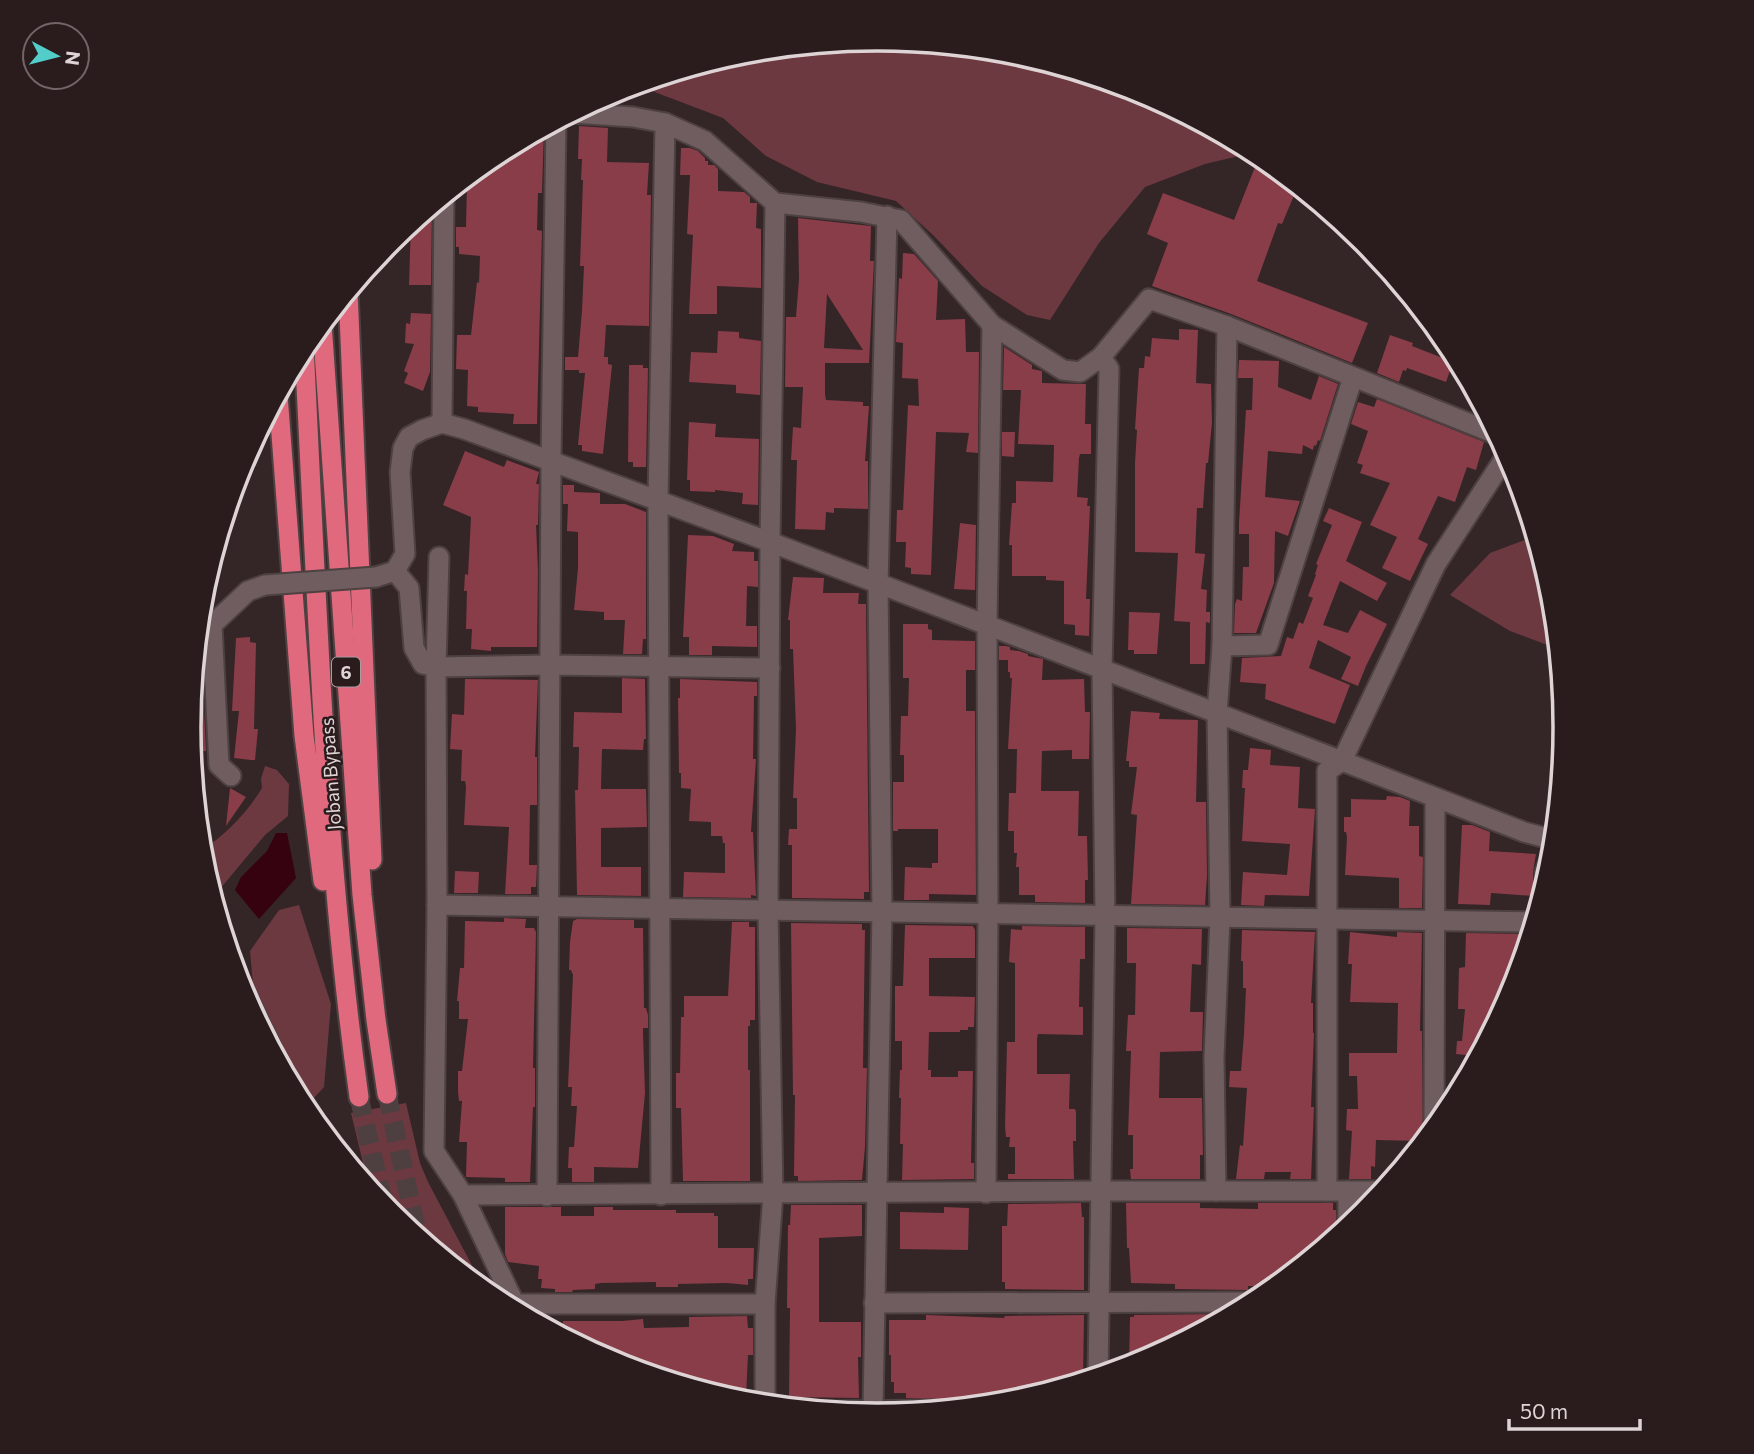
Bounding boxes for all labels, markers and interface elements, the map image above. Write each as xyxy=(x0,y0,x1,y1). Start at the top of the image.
north arrow xyxy=(21,21,91,91)
text: N xyxy=(61,50,86,67)
road number: 6 xyxy=(332,658,360,686)
street label: Joban Bypass xyxy=(315,717,345,831)
scale bar xyxy=(1509,1388,1640,1432)
text: 50 m xyxy=(1520,1398,1568,1423)

